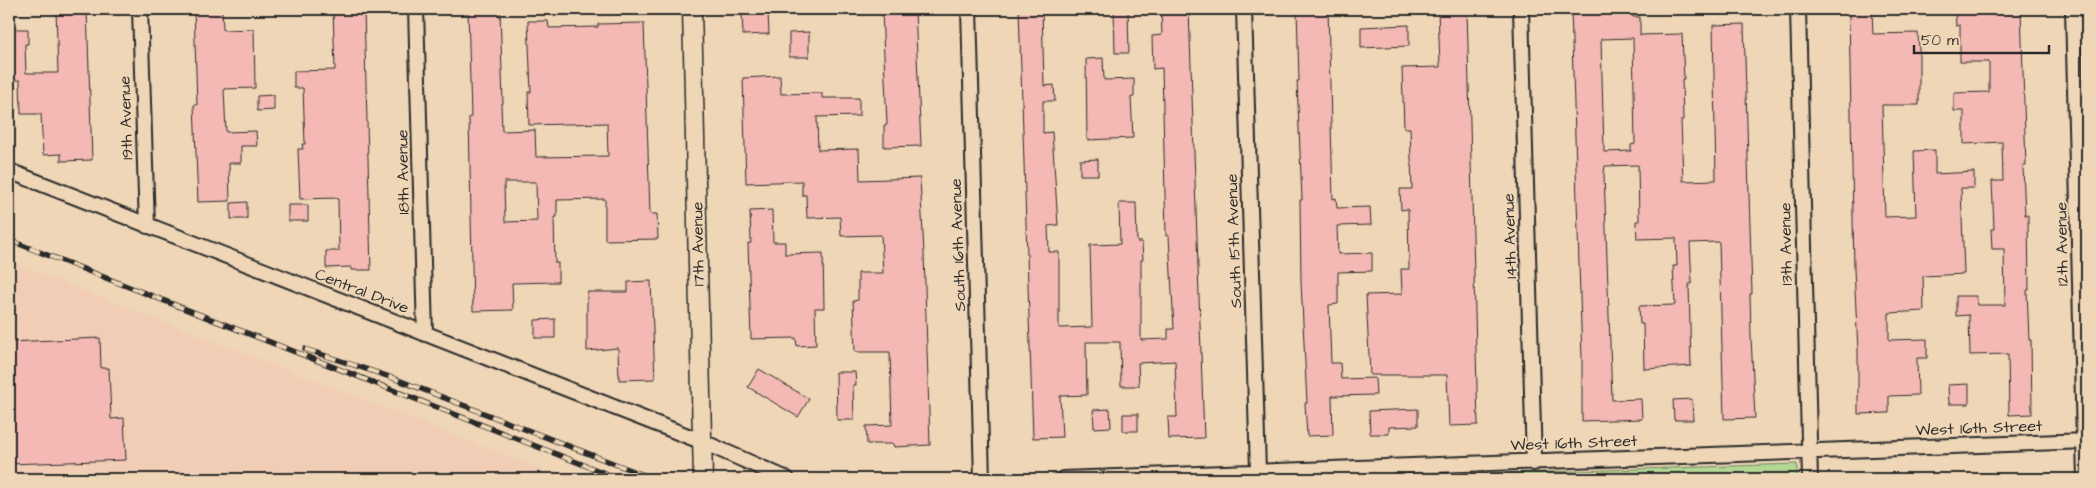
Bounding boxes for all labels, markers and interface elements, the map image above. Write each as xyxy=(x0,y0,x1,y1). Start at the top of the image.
scale bar xyxy=(1914,22,2048,54)
text: 50 m xyxy=(1921,30,1959,51)
street label: 19th Avenue xyxy=(114,75,138,160)
street label: 18th Avenue xyxy=(391,129,415,215)
street label: South 15th Avenue xyxy=(1221,173,1247,309)
street label: South 16th Avenue xyxy=(945,178,971,312)
street label: 14th Avenue xyxy=(1497,192,1522,279)
street label: 17th Avenue xyxy=(686,201,710,287)
street label: 12th Avenue xyxy=(2050,201,2074,286)
street label: 13th Avenue xyxy=(1774,202,1798,286)
street label: Central Drive xyxy=(312,263,412,319)
street label: West 16th Street xyxy=(1915,415,2043,441)
street label: West 16th Street xyxy=(1510,430,1638,456)

